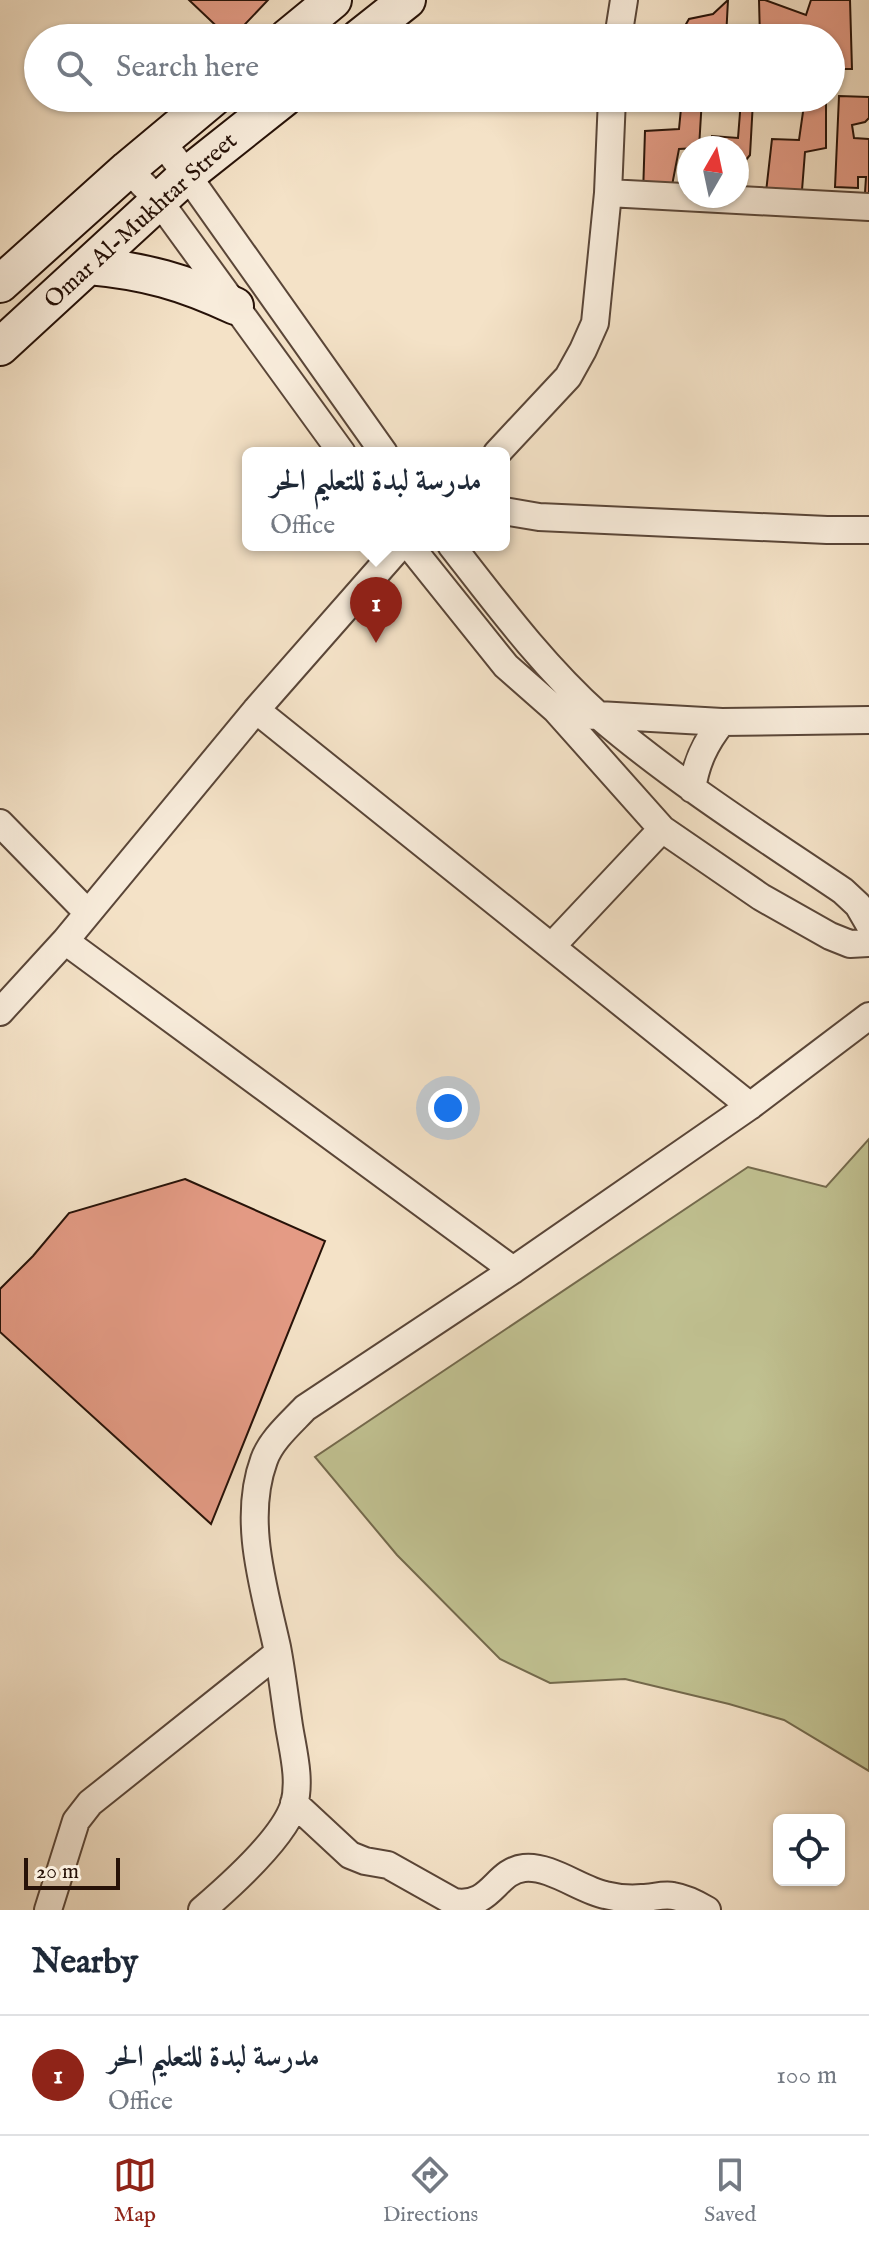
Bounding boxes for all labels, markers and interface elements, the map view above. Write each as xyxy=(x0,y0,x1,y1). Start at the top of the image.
search box xyxy=(24,24,845,112)
icon: search xyxy=(52,46,96,90)
text: Search here xyxy=(116,49,259,87)
street label: Omar Al-Mukhtar Street xyxy=(38,126,244,316)
north arrow xyxy=(677,136,749,208)
popup xyxy=(242,447,510,551)
text: مدرسة لبدة للتعليم الحر xyxy=(270,463,482,501)
text: Office xyxy=(270,509,335,542)
pin: 1 xyxy=(350,577,402,643)
your location xyxy=(428,1088,468,1128)
map controls xyxy=(773,1814,845,1886)
button: locate xyxy=(773,1814,845,1886)
scale bar xyxy=(24,1854,120,1890)
text: 20 m xyxy=(36,1858,79,1886)
text: Nearby xyxy=(32,1941,138,1984)
text: مدرسة لبدة للتعليم الحر xyxy=(108,2039,320,2077)
text: 1 xyxy=(53,2059,63,2092)
text: 100 m xyxy=(776,2059,837,2092)
text: Office xyxy=(108,2085,173,2118)
tab: Map xyxy=(113,2153,157,2229)
tab: Directions xyxy=(383,2153,478,2229)
tab: Saved xyxy=(704,2153,756,2229)

